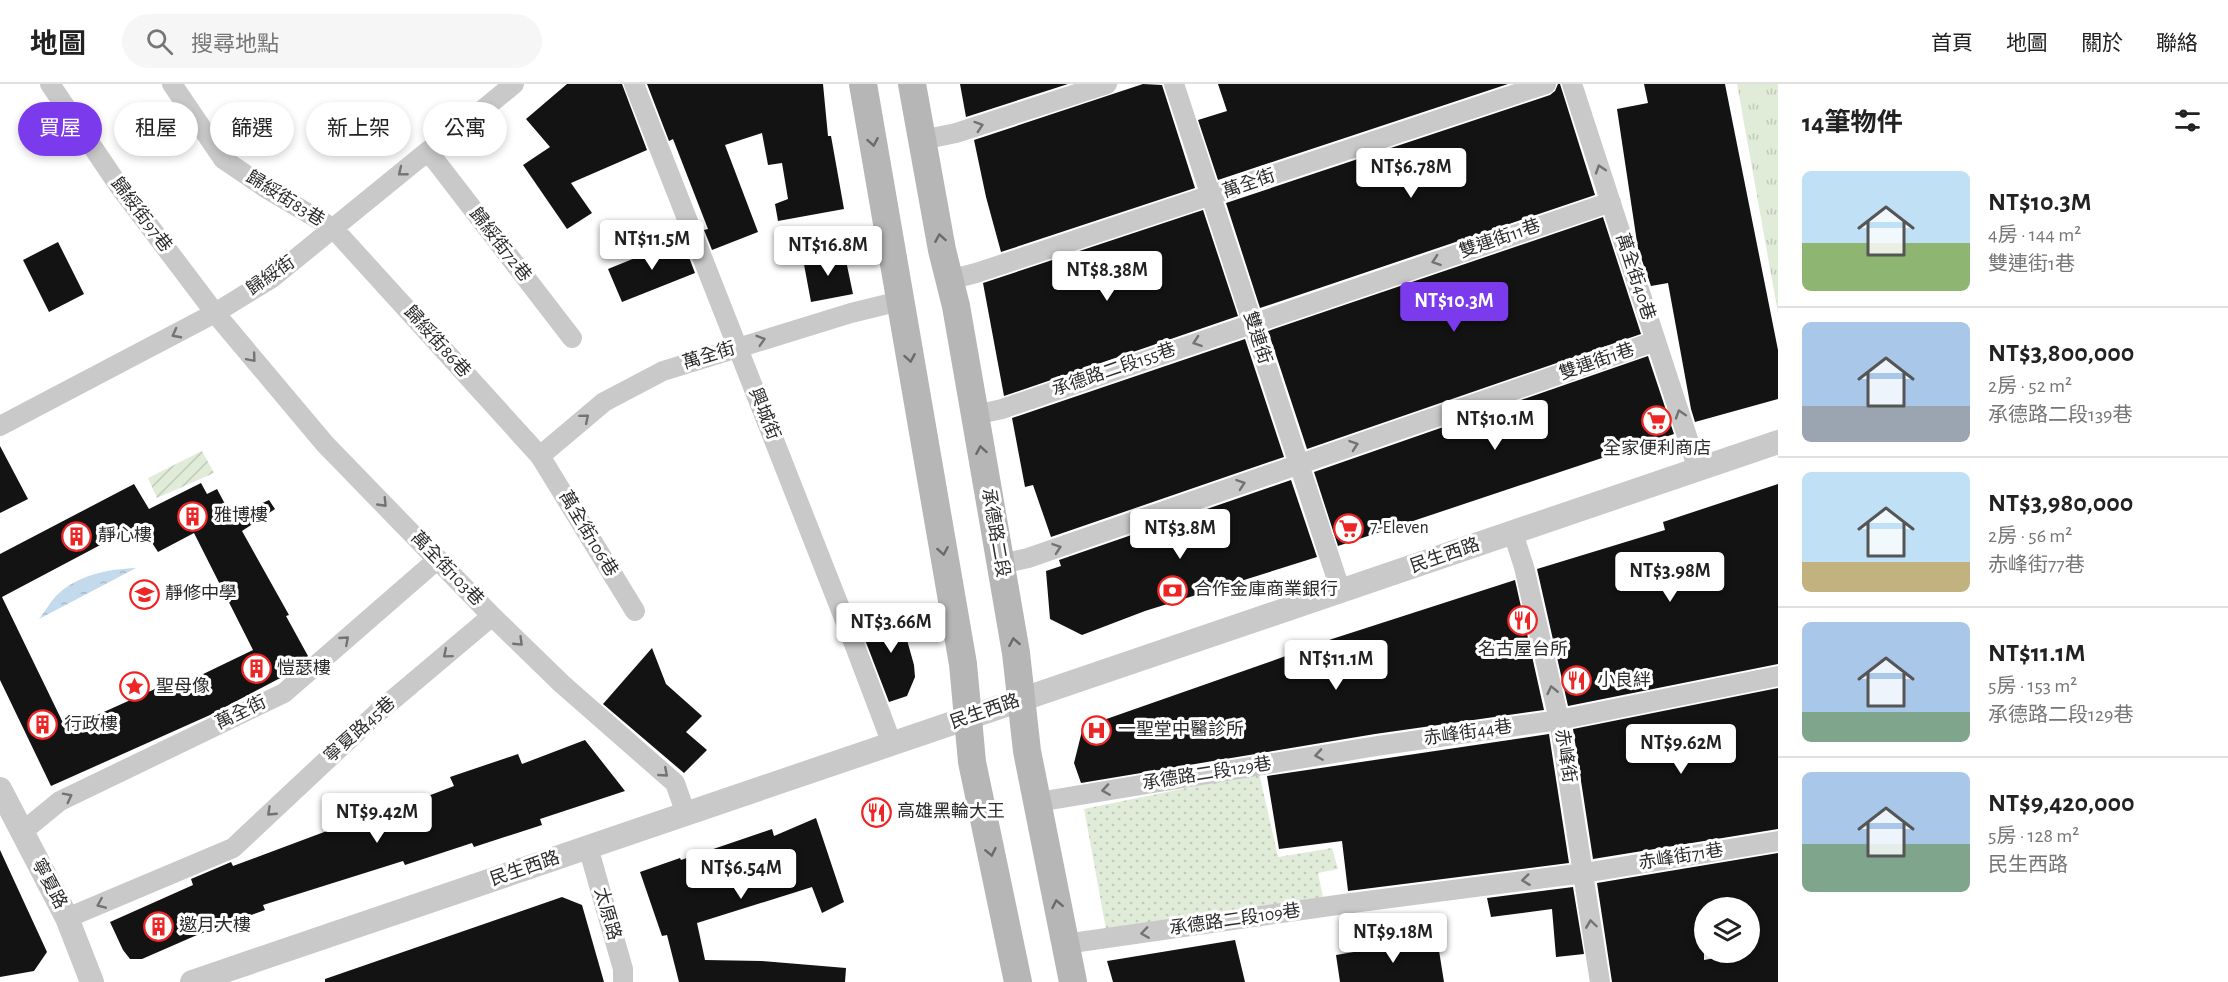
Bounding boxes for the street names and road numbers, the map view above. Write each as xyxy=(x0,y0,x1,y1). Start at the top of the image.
street label: 萬全街 xyxy=(1220,165,1277,201)
street label: 歸綏街83巷 xyxy=(243,166,328,230)
street label: 歸綏街97巷 xyxy=(107,173,176,256)
street label: 歸綏街72巷 xyxy=(466,204,536,285)
street label: 雙連街11巷 xyxy=(1457,215,1543,261)
street label: 萬全街40巷 xyxy=(1613,231,1659,323)
street label: 歸綏街 xyxy=(243,252,298,299)
street label: 歸綏街86巷 xyxy=(401,302,475,381)
street label: 雙連街 xyxy=(1240,309,1276,366)
street label: 萬全街 xyxy=(680,338,737,373)
street label: 承德路二段155巷 xyxy=(1049,339,1178,400)
street label: 雙連街1巷 xyxy=(1556,339,1637,383)
street label: 興城街 xyxy=(746,385,784,442)
street label: 萬全街106巷 xyxy=(556,487,622,580)
street label: 承德路二段 xyxy=(978,487,1014,579)
street label: 萬全街103巷 xyxy=(407,527,488,609)
street label: 民生西路 xyxy=(1407,534,1482,576)
street label: 民生西路 xyxy=(947,690,1022,732)
street label: 萬全街 xyxy=(212,691,269,733)
street label: 寧夏路45巷 xyxy=(320,692,399,766)
street label: 赤峰街44巷 xyxy=(1422,716,1513,748)
street label: 赤峰街 xyxy=(1552,728,1580,784)
street label: 承德路二段129巷 xyxy=(1141,753,1273,793)
street label: 赤峰街71巷 xyxy=(1637,839,1725,873)
street label: 民生西路 xyxy=(487,847,562,889)
street label: 寧夏路 xyxy=(28,855,71,912)
street label: 太原路 xyxy=(591,885,625,942)
street label: 承德路二段109巷 xyxy=(1168,900,1302,938)

